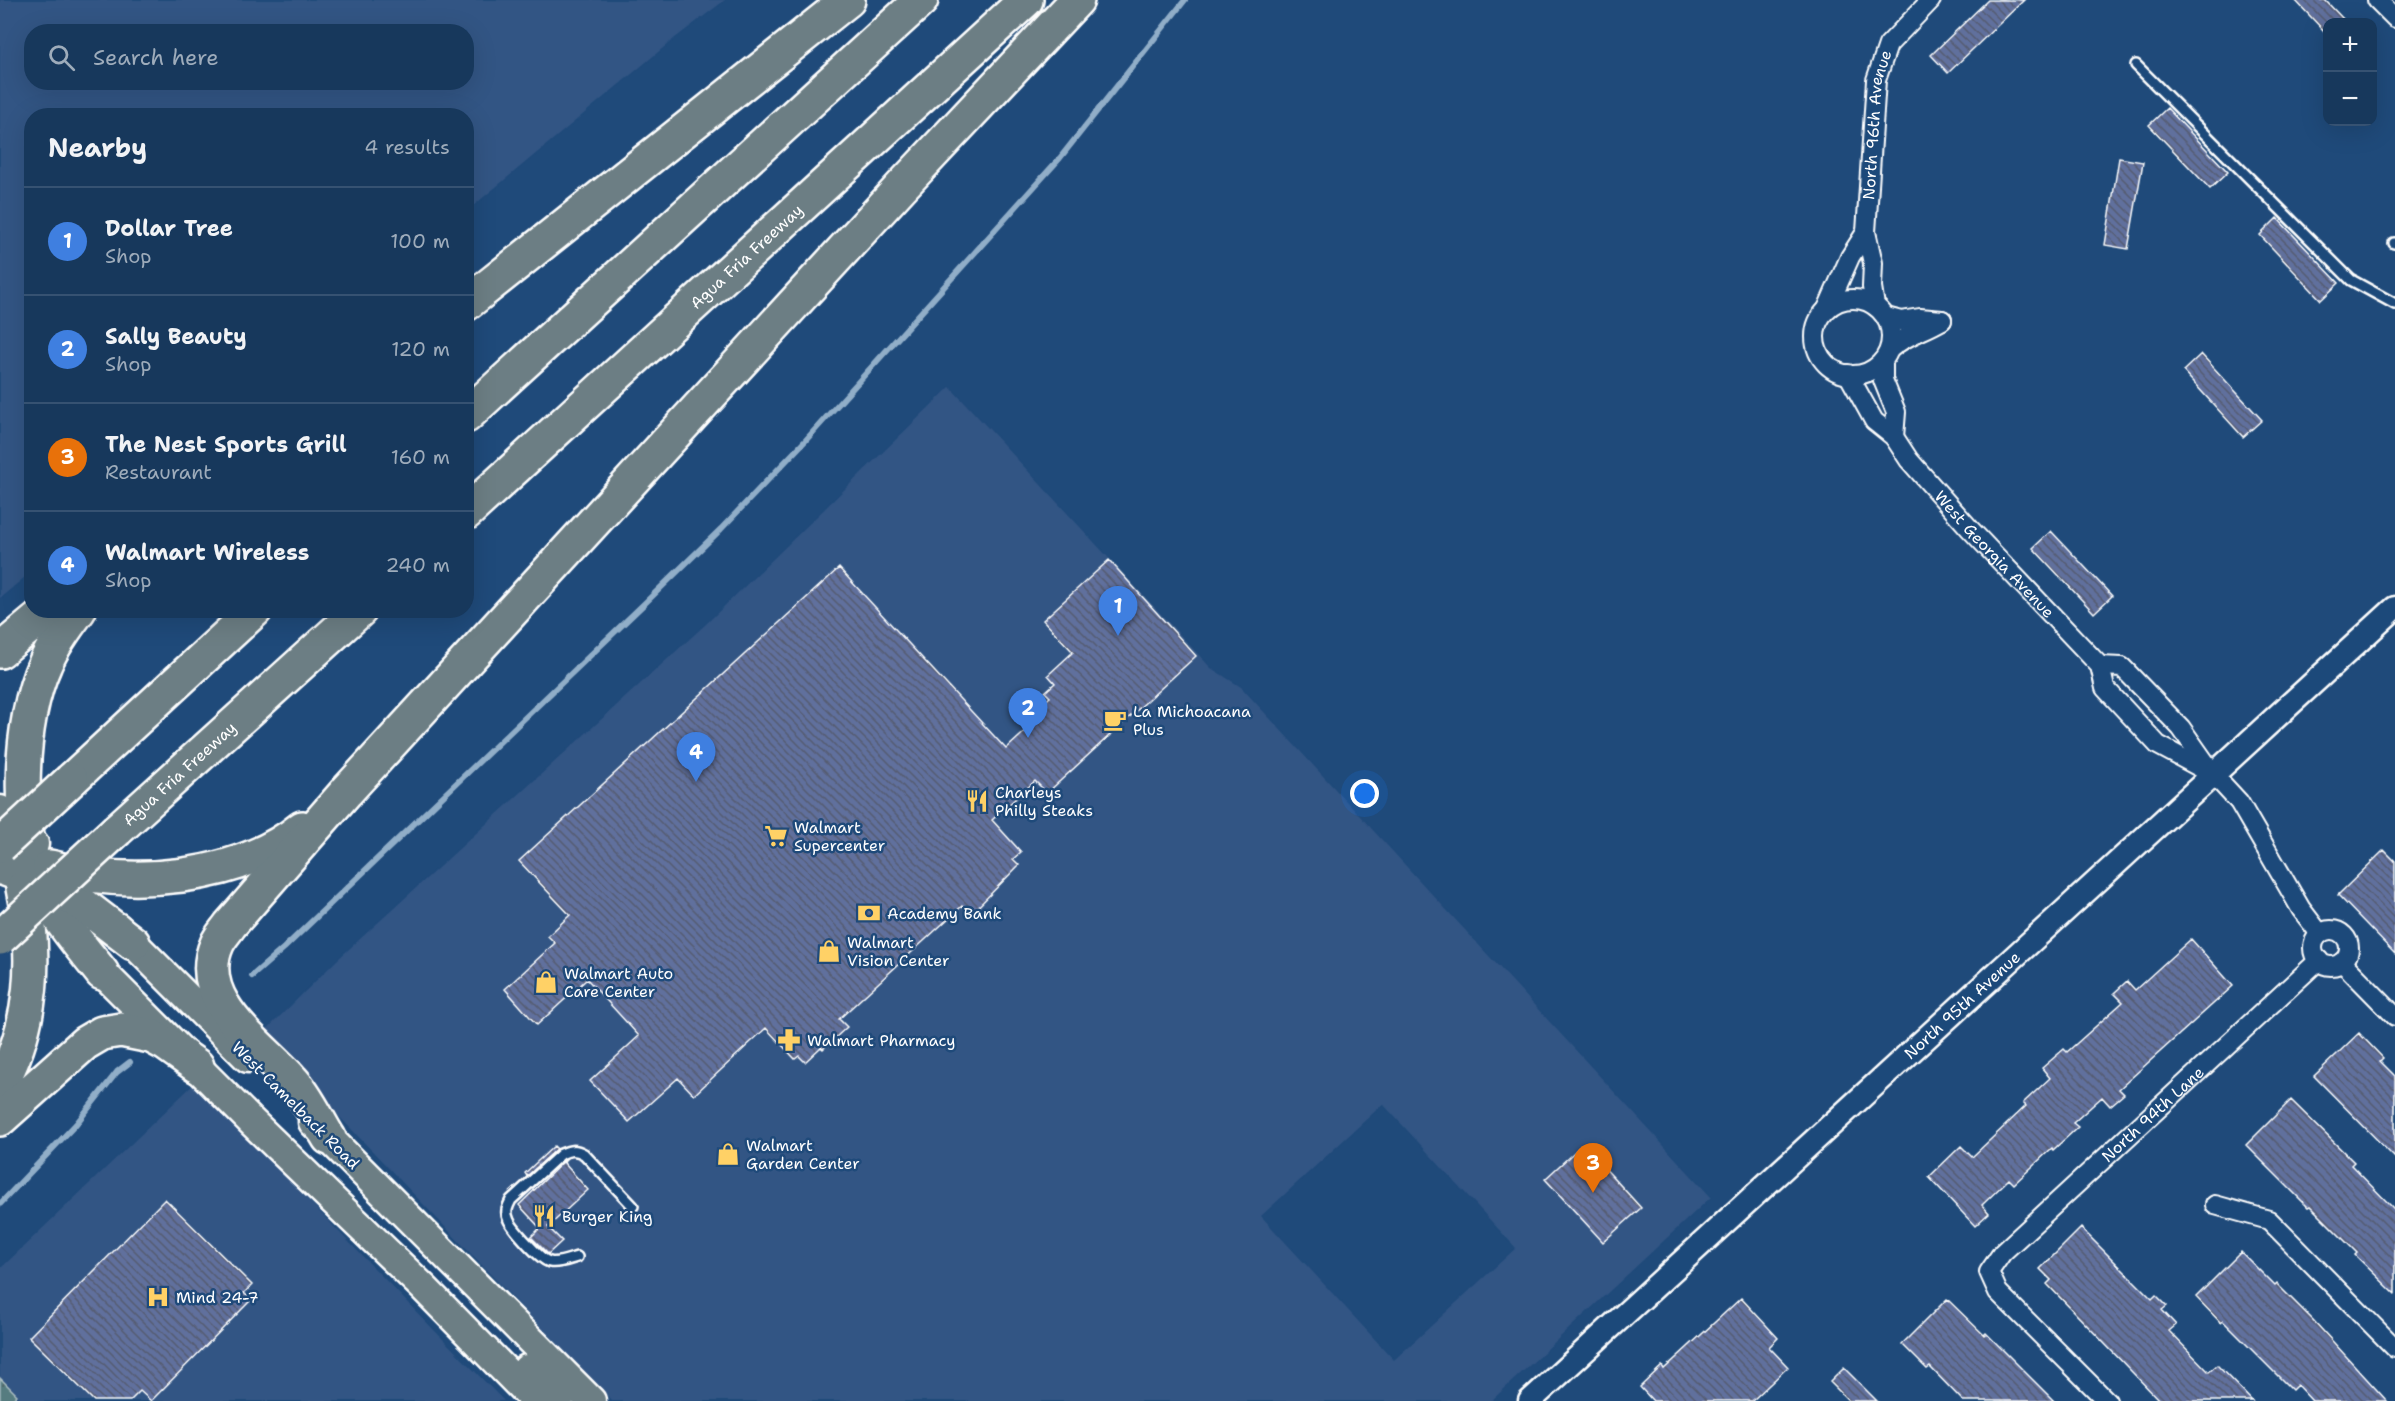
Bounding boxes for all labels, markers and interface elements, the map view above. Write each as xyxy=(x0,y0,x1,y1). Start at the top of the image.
map controls xyxy=(2323,18,2377,126)
button: + xyxy=(2323,18,2377,72)
search box xyxy=(24,24,474,90)
icon: search xyxy=(45,41,78,74)
text: Search here xyxy=(93,43,219,72)
street label: North 96th Avenue xyxy=(1858,47,1897,200)
button: − xyxy=(2323,72,2377,126)
text: Nearby xyxy=(48,130,147,165)
text: 4 results xyxy=(364,134,450,160)
street label: Agua Fria Freeway xyxy=(686,200,807,314)
text: Dollar Tree xyxy=(105,214,233,243)
text: 1 xyxy=(63,228,72,254)
text: 100 m xyxy=(390,228,450,254)
text: Shop xyxy=(105,243,152,269)
text: Sally Beauty xyxy=(105,322,247,351)
text: 2 xyxy=(61,336,75,362)
text: 120 m xyxy=(391,336,450,362)
text: Shop xyxy=(105,351,152,377)
text: The Nest Sports Grill xyxy=(105,430,347,459)
text: 3 xyxy=(61,444,75,470)
text: 160 m xyxy=(391,444,450,470)
text: Restaurant xyxy=(105,459,212,485)
street label: West Georgia Avenue xyxy=(1930,486,2059,623)
text: Walmart Wireless xyxy=(105,538,309,567)
text: 4 xyxy=(61,552,75,578)
text: 240 m xyxy=(385,552,450,578)
text: Shop xyxy=(105,567,152,593)
pin: 1 xyxy=(1098,586,1138,636)
pin: 2 xyxy=(1008,688,1048,738)
place label: La Michoacana Plus xyxy=(1133,701,1251,740)
cafe icon: La Michoacana Plus xyxy=(1102,707,1128,733)
street label: Agua Fria Freeway xyxy=(118,717,241,831)
pin: 4 xyxy=(676,732,716,782)
your location xyxy=(1350,779,1379,808)
place label: Charleys Philly Steaks xyxy=(995,782,1093,821)
restaurant icon: Charleys Philly Steaks xyxy=(964,788,990,814)
place label: Walmart Supercenter xyxy=(794,817,885,856)
supermarket icon: Walmart Supercenter xyxy=(763,823,789,849)
bank icon: Academy Bank xyxy=(856,900,882,926)
place label: Academy Bank xyxy=(887,903,1002,924)
place label: Walmart Vision Center xyxy=(847,932,950,971)
shop icon: Walmart Vision Center xyxy=(816,938,842,964)
street label: North 95th Avenue xyxy=(1900,947,2025,1064)
place label: Walmart Auto Care Center xyxy=(564,963,673,1002)
shop icon: Walmart Auto Care Center xyxy=(533,969,559,995)
pharmacy icon: Walmart Pharmacy xyxy=(776,1027,802,1053)
place label: Walmart Pharmacy xyxy=(807,1030,955,1051)
street label: West Camelback Road xyxy=(227,1037,364,1174)
street label: North 94th Lane xyxy=(2097,1062,2208,1167)
place label: Walmart Garden Center xyxy=(746,1135,860,1174)
shop icon: Walmart Garden Center xyxy=(715,1141,741,1167)
pin: 3 xyxy=(1574,1144,1612,1193)
restaurant icon: Burger King xyxy=(531,1203,557,1229)
place label: Burger King xyxy=(562,1206,653,1227)
hospital icon: Mind 24-7 xyxy=(145,1284,171,1310)
place label: Mind 24-7 xyxy=(176,1287,259,1308)

